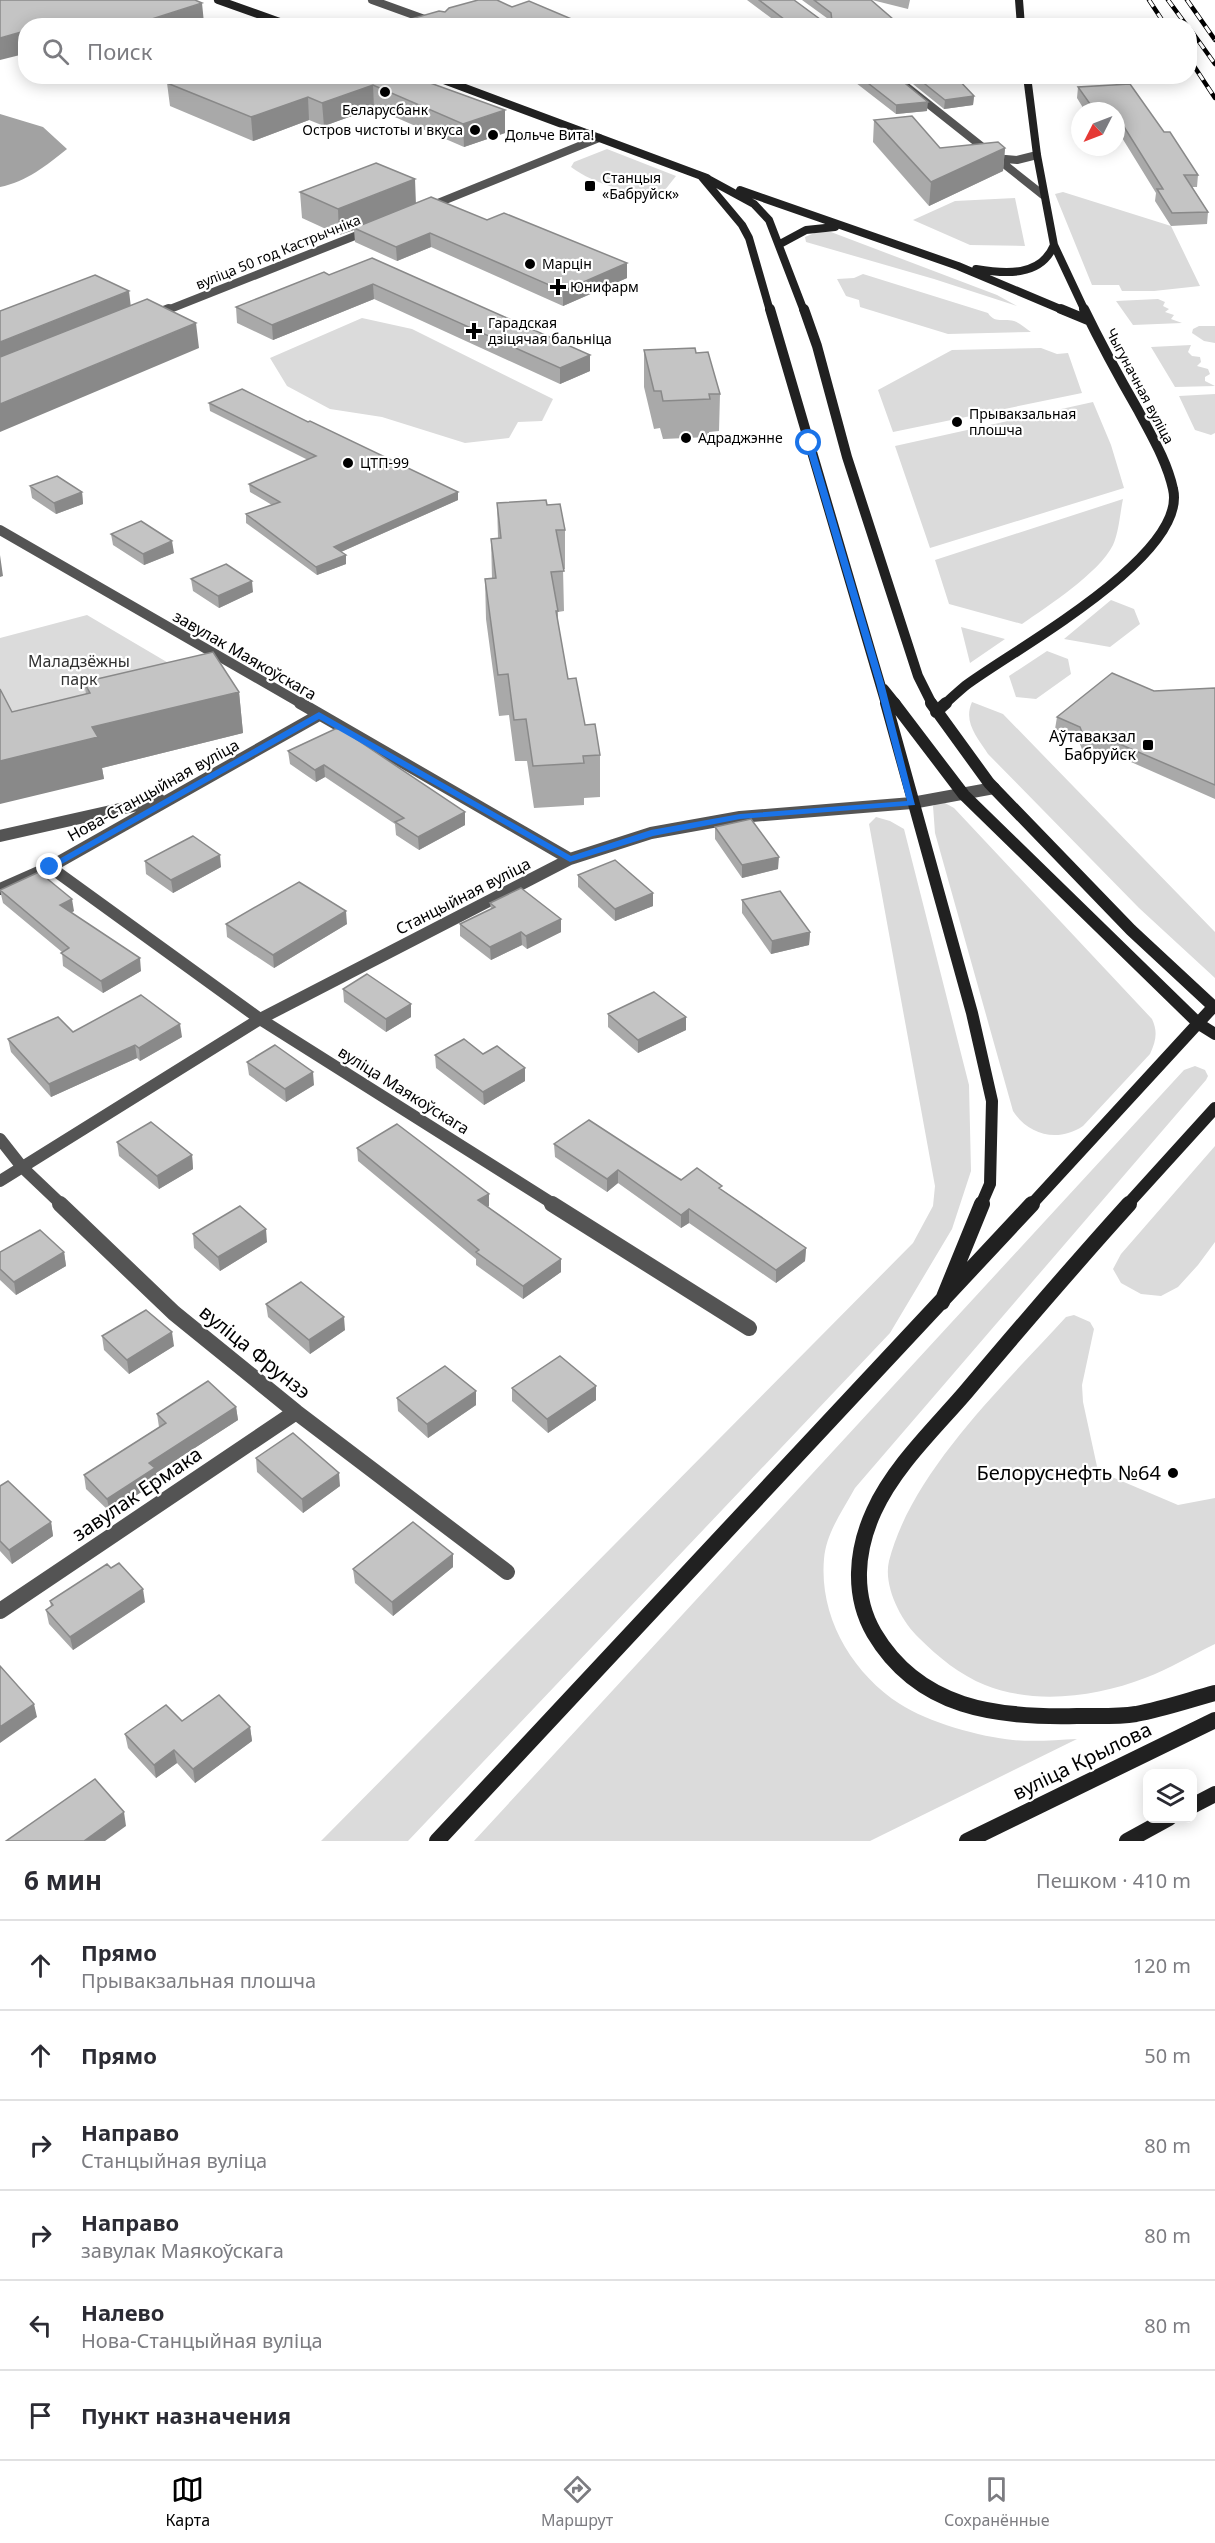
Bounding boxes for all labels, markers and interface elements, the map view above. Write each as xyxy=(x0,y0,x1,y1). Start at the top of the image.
search box xyxy=(18,18,1197,84)
icon: search xyxy=(39,35,72,68)
text: Поиск xyxy=(87,36,152,66)
marker: Беларусбанк xyxy=(378,85,392,99)
place label: Беларусбанк xyxy=(342,100,429,119)
north arrow xyxy=(1071,102,1125,156)
place label: Остров чистоты и вкуса xyxy=(302,120,463,139)
marker: Остров чистоты и вкуса xyxy=(468,123,482,137)
place label: Дольче Вита! xyxy=(505,125,594,144)
marker: Дольче Вита! xyxy=(486,128,500,142)
place label: Станцыя «Бабруйск» xyxy=(602,168,679,203)
marker: Станцыя «Бабруйск» xyxy=(583,179,597,193)
street label: вуліца 50 год Кастрычніка xyxy=(193,210,363,293)
place label: Марцін xyxy=(542,254,592,273)
marker: Марцін xyxy=(523,257,537,271)
place label: Юнифарм xyxy=(570,277,639,296)
marker: Юнифарм xyxy=(551,280,565,294)
place label: Гарадская дзіцячая бальніца xyxy=(488,313,612,348)
marker: Гарадская дзіцячая бальніца xyxy=(465,322,483,340)
street label: Чыгуначная вуліца xyxy=(1102,325,1179,447)
place label: Прывакзальная плошча xyxy=(969,404,1076,439)
marker: Прывакзальная плошча xyxy=(950,415,964,429)
place label: Адраджэнне xyxy=(698,428,783,447)
route start xyxy=(795,429,821,455)
marker: Адраджэнне xyxy=(679,431,693,445)
place label: ЦТП-99 xyxy=(360,453,409,472)
marker: ЦТП-99 xyxy=(341,456,355,470)
street label: завулак Маякоўскага xyxy=(169,605,321,705)
park label: Маладзёжны парк xyxy=(28,650,130,690)
place label: Аўтавакзал Бабруйск xyxy=(1049,725,1137,765)
street label: Нова-Станцыйная вуліца xyxy=(63,734,243,846)
marker: Аўтавакзал Бабруйск xyxy=(1141,738,1155,752)
street label: Станцыйная вуліца xyxy=(392,852,534,940)
route end xyxy=(36,853,62,879)
street label: вуліца Маякоўскага xyxy=(334,1041,474,1139)
street label: вуліца Фрунзэ xyxy=(194,1298,317,1405)
street label: завулак Ермака xyxy=(67,1440,207,1547)
place label: Белоруснефть №64 xyxy=(977,1459,1162,1486)
marker: Белоруснефть №64 xyxy=(1166,1466,1180,1480)
street label: вуліца Крылова xyxy=(1008,1715,1156,1806)
map controls xyxy=(1143,1769,1197,1823)
button: layers xyxy=(1143,1769,1197,1823)
text: 6 мин xyxy=(24,1862,102,1898)
text: Пешком · 410 m xyxy=(1036,1867,1191,1894)
text: Прямо xyxy=(81,1937,157,1967)
icon: ahead xyxy=(24,1949,57,1982)
text: 120 m xyxy=(1133,1952,1191,1979)
text: Прывакзальная плошча xyxy=(81,1967,316,1994)
icon: ahead xyxy=(24,2039,57,2072)
text: Прямо xyxy=(81,2040,157,2070)
text: 50 m xyxy=(1144,2042,1191,2069)
text: Направо xyxy=(81,2117,179,2147)
icon: right xyxy=(24,2129,57,2162)
text: 80 m xyxy=(1144,2132,1191,2159)
text: Станцыйная вуліца xyxy=(81,2147,267,2174)
text: Направо xyxy=(81,2207,179,2237)
icon: right xyxy=(24,2219,57,2252)
text: 80 m xyxy=(1144,2222,1191,2249)
text: завулак Маякоўскага xyxy=(81,2237,284,2264)
text: Налево xyxy=(81,2297,164,2327)
icon: left xyxy=(24,2309,57,2342)
text: 80 m xyxy=(1144,2312,1191,2339)
text: Нова-Станцыйная вуліца xyxy=(81,2327,323,2354)
icon: arrive xyxy=(24,2399,57,2432)
text: Пункт назначения xyxy=(81,2400,291,2430)
tab: Карта xyxy=(165,2473,210,2531)
tab: Маршрут xyxy=(541,2473,613,2531)
tab: Сохранённые xyxy=(944,2473,1050,2531)

